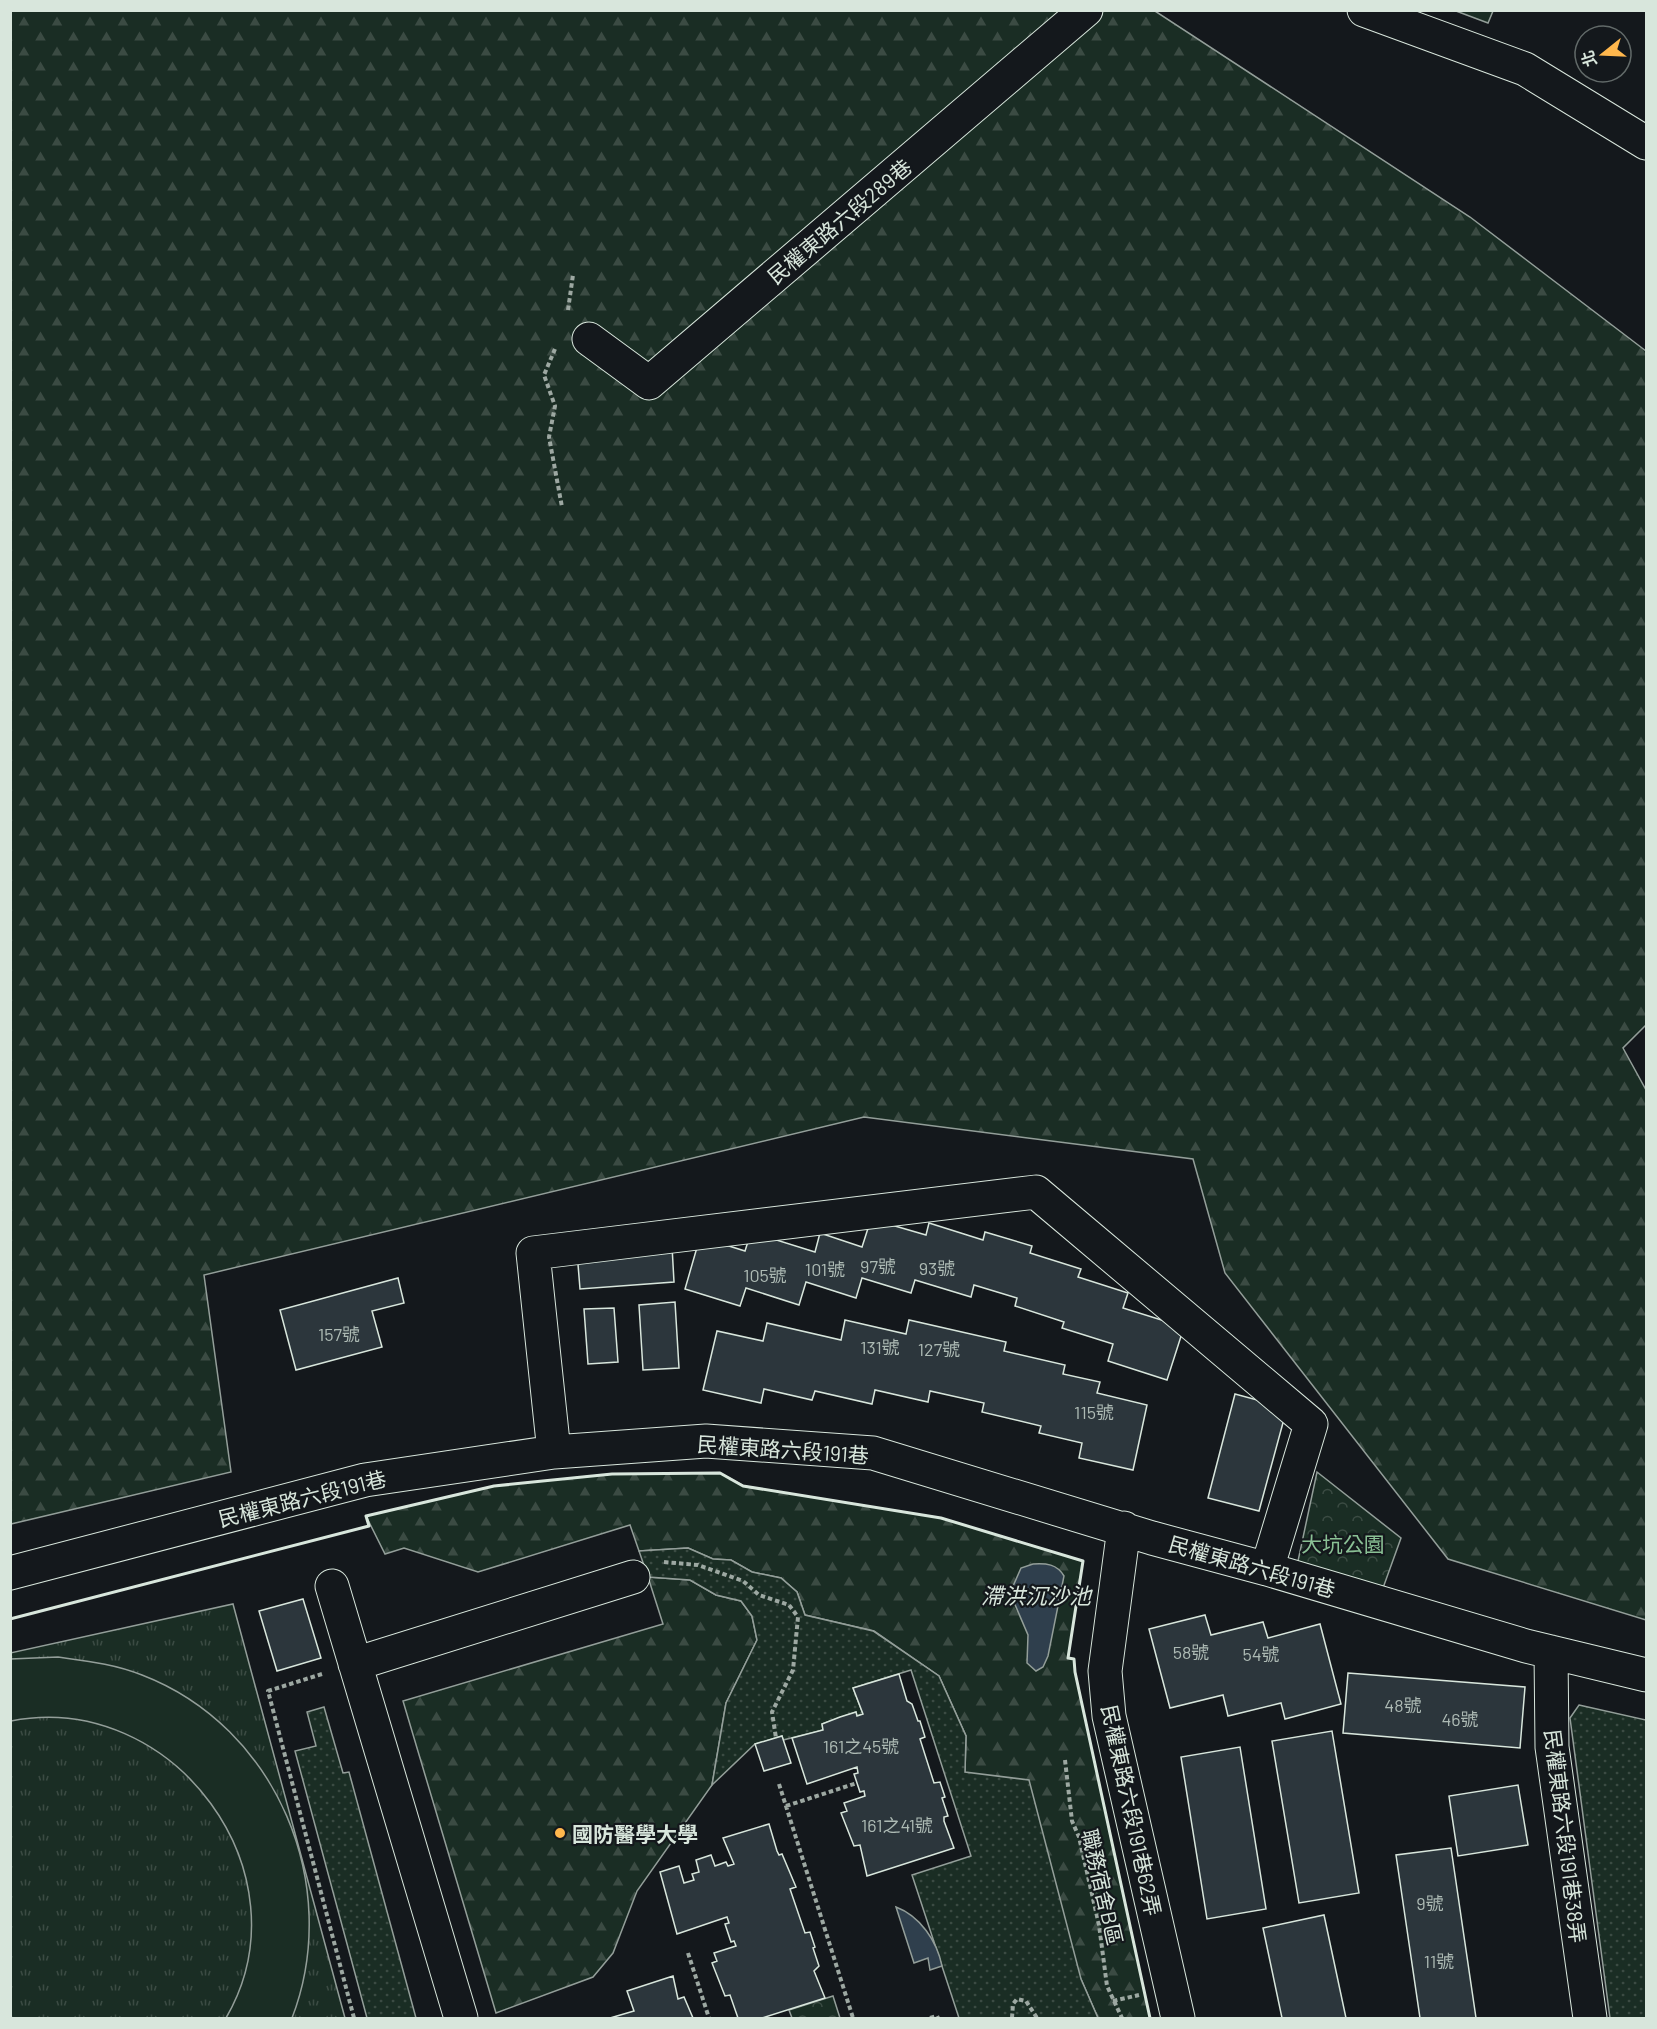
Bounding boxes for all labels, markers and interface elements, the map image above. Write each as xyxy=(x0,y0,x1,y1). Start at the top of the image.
north arrow xyxy=(1573,24,1633,84)
text: 北 xyxy=(1577,48,1600,69)
street label: 民權東路六段289巷 xyxy=(762,154,916,288)
house number: 97號 xyxy=(860,1255,896,1277)
house number: 93號 xyxy=(919,1257,955,1279)
house number: 101號 xyxy=(805,1258,845,1280)
house number: 105號 xyxy=(743,1264,787,1286)
house number: 157號 xyxy=(318,1323,360,1345)
house number: 131號 xyxy=(860,1336,900,1358)
house number: 127號 xyxy=(918,1338,960,1360)
house number: 115號 xyxy=(1074,1401,1114,1423)
street label: 民權東路六段191巷 xyxy=(696,1431,870,1467)
street label: 民權東路六段191巷 xyxy=(215,1465,389,1531)
street label: 民權東路六段191巷 xyxy=(1166,1530,1338,1602)
park label: 大坑公園 xyxy=(1301,1531,1385,1556)
water label: 滯洪沉沙池 xyxy=(981,1582,1093,1608)
house number: 58號 xyxy=(1173,1641,1209,1663)
house number: 54號 xyxy=(1242,1643,1280,1665)
house number: 48號 xyxy=(1384,1694,1422,1716)
street label: 民權東路六段191巷62弄 xyxy=(1097,1702,1167,1918)
house number: 46號 xyxy=(1441,1708,1479,1730)
street label: 民權東路六段191巷38弄 xyxy=(1540,1728,1592,1944)
house number: 161之45號 xyxy=(823,1735,899,1757)
house number: 161之41號 xyxy=(861,1814,933,1836)
place label: 國防醫學大學 xyxy=(572,1821,698,1846)
marker: 國防醫學大學 xyxy=(553,1826,567,1840)
street label: 職務宿舍B區 xyxy=(1078,1827,1128,1947)
house number: 9號 xyxy=(1416,1892,1444,1914)
house number: 11號 xyxy=(1424,1950,1454,1972)

